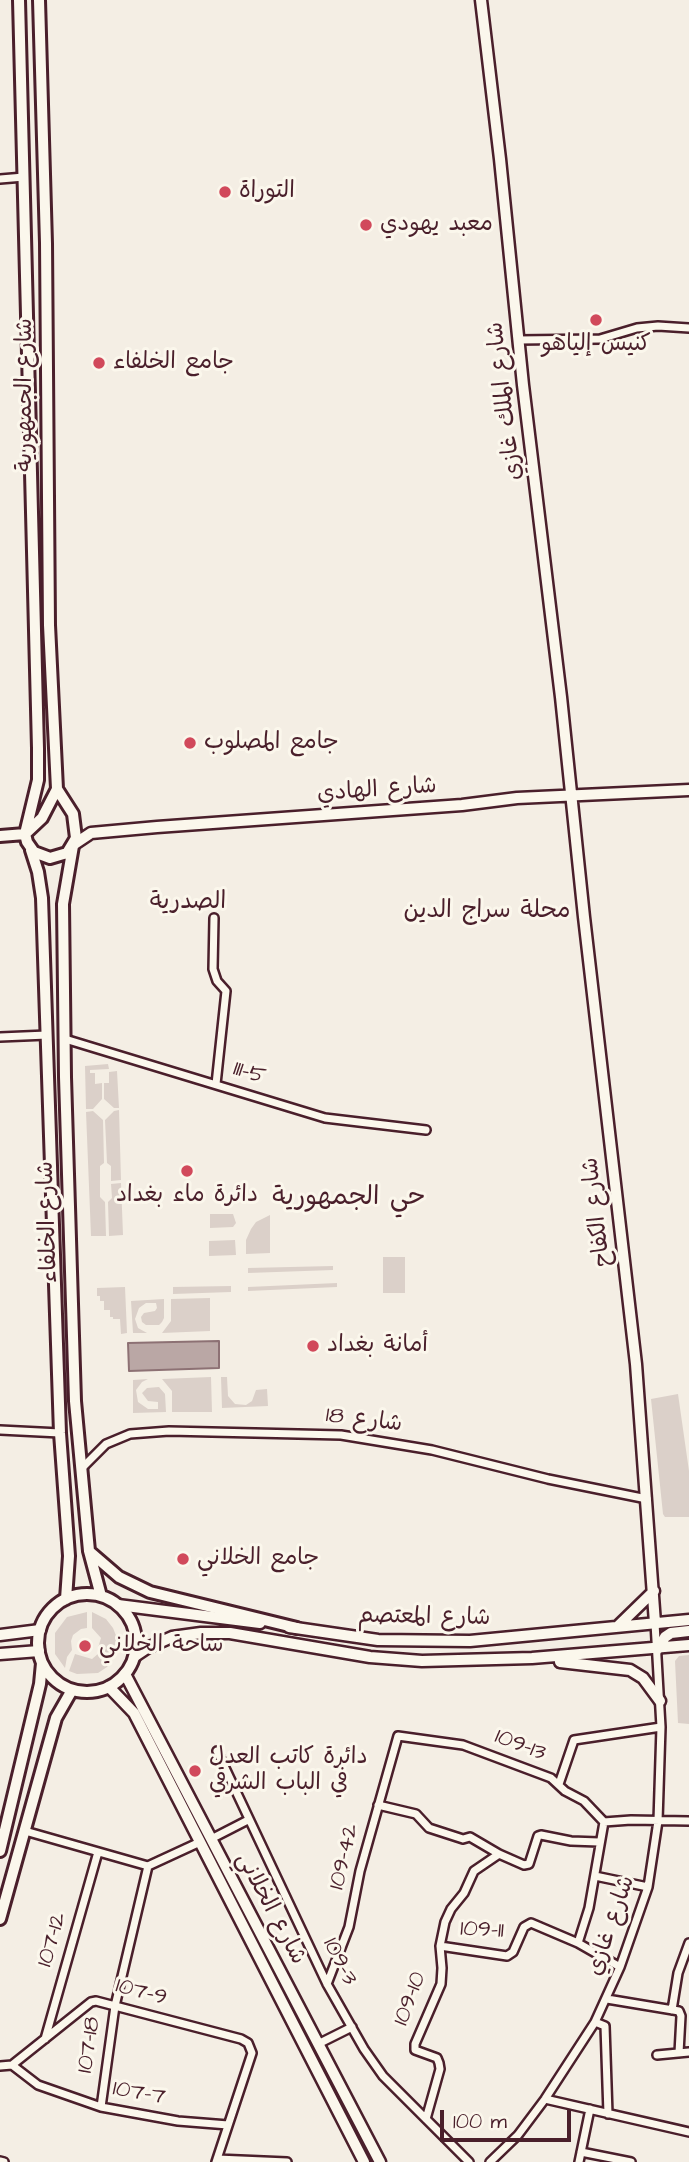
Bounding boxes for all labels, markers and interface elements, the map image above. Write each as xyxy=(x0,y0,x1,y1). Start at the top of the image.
place label: التوراة xyxy=(239,178,295,206)
marker: التوراة xyxy=(217,184,233,200)
place label: معبد يهودي xyxy=(380,211,493,239)
marker: معبد يهودي xyxy=(358,217,374,233)
marker: كنيس إلياهو xyxy=(588,312,604,328)
street label: شارع الجمهورية xyxy=(12,318,40,472)
street label: شارع الملك غازي xyxy=(483,320,529,482)
place label: كنيس إلياهو xyxy=(541,331,651,359)
place label: جامع الخلفاء xyxy=(113,349,234,377)
marker: جامع الخلفاء xyxy=(91,355,107,371)
place label: جامع المصلوب xyxy=(204,729,339,757)
marker: جامع المصلوب xyxy=(182,735,198,751)
street label: شارع الهادي xyxy=(316,773,438,809)
district label: الصدرية xyxy=(150,889,226,917)
district label: محلة سراج الدين xyxy=(403,898,571,926)
street label: 111-5 xyxy=(230,1056,268,1092)
street label: شارع الكفاح xyxy=(578,1156,618,1268)
street label: شارع الخلفاء xyxy=(33,1161,65,1283)
marker: دائرة ماء بغداد xyxy=(179,1163,195,1179)
place label: دائرة ماء بغداد xyxy=(116,1182,258,1210)
district label: حي الجمهورية xyxy=(272,1183,426,1215)
place label: أمانة بغداد xyxy=(327,1332,428,1360)
marker: أمانة بغداد xyxy=(305,1338,321,1354)
street label: شارع 18 xyxy=(324,1403,404,1439)
place label: جامع الخلاني xyxy=(197,1545,319,1573)
marker: جامع الخلاني xyxy=(175,1551,191,1567)
street label: شارع المعتصم xyxy=(357,1603,491,1633)
place label: ساحة الخلاني xyxy=(99,1632,224,1660)
marker: ساحة الخلاني xyxy=(77,1638,93,1654)
street label: 109-13 xyxy=(491,1724,549,1768)
place label: دائرة كاتب العدل في الباب الشرقي xyxy=(209,1744,368,1798)
marker: دائرة كاتب العدل في الباب الشرقي xyxy=(187,1763,203,1779)
street label: 109-42 xyxy=(324,1821,366,1893)
street label: شارع الخلاني xyxy=(229,1848,311,1970)
street label: شارع غازي xyxy=(582,1872,642,1980)
street label: 107-12 xyxy=(32,1910,74,1970)
street label: 109-11 xyxy=(460,1916,504,1946)
street label: 109-3 xyxy=(315,1934,363,1990)
street label: 109-10 xyxy=(389,1968,433,2030)
street label: 107-9 xyxy=(112,1973,170,2013)
street label: 107-18 xyxy=(72,2015,108,2075)
street label: 107-7 xyxy=(111,2076,167,2112)
scale bar xyxy=(444,2096,575,2140)
text: 100 m xyxy=(453,2107,507,2136)

